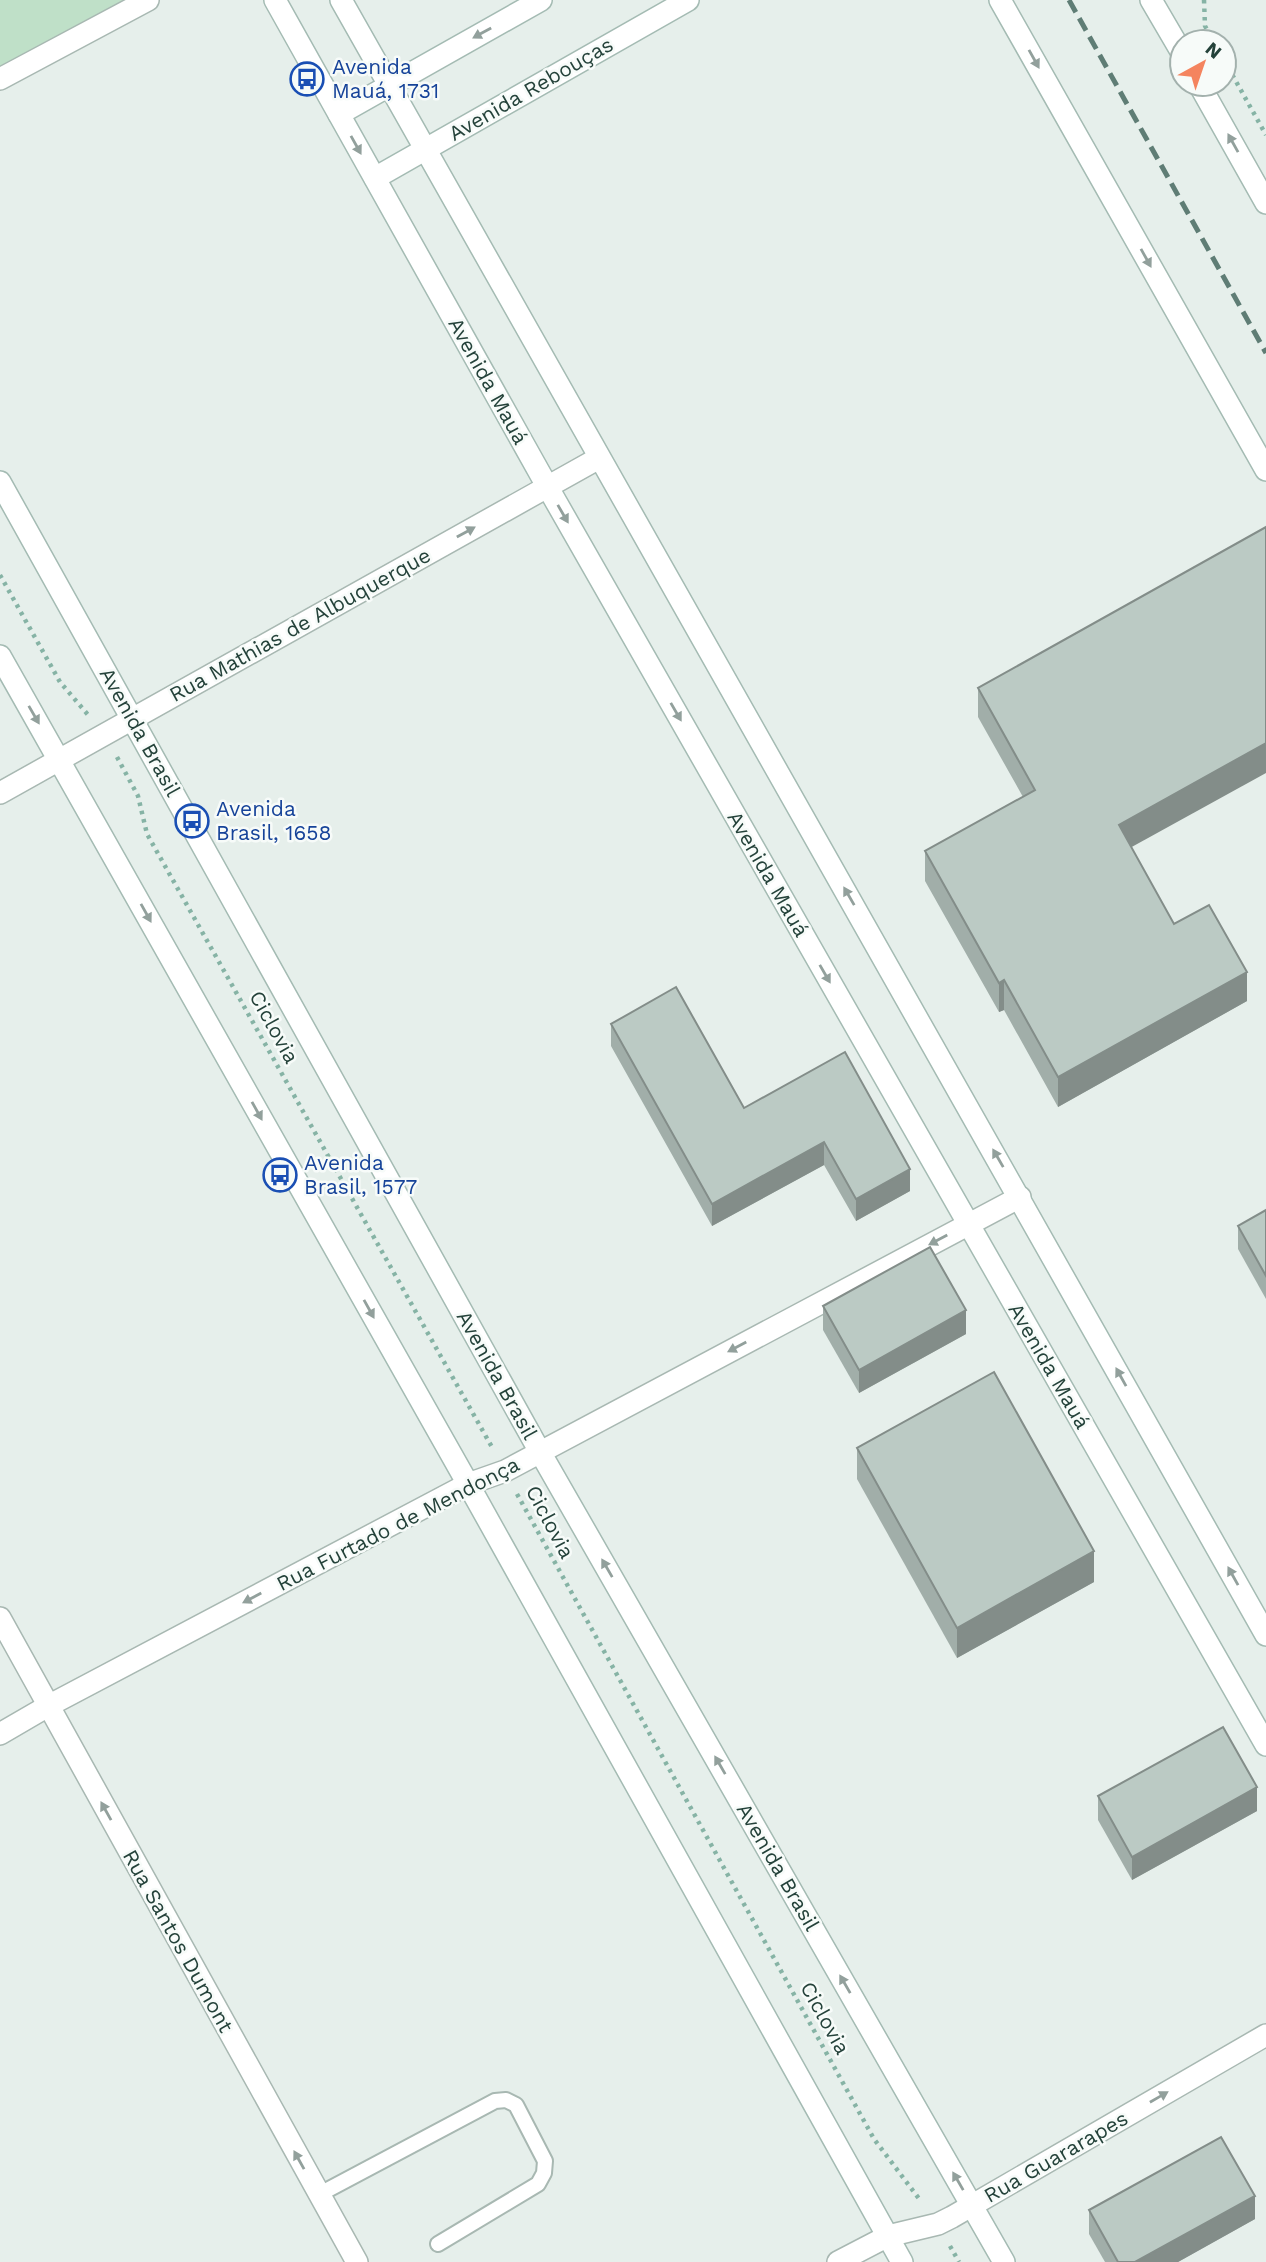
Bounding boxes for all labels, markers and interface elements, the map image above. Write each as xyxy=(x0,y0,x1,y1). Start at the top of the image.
one-way arrow xyxy=(472,27,491,39)
north arrow xyxy=(1168,28,1238,98)
street label: Avenida Rebouças xyxy=(444,31,617,146)
text: N xyxy=(1201,37,1226,64)
one-way arrow xyxy=(1028,50,1040,69)
place label: Avenida Mauá, 1731 xyxy=(332,54,439,103)
bus stop icon: Avenida Mauá, 1731 xyxy=(288,60,326,98)
one-way arrow xyxy=(1227,134,1239,153)
one-way arrow xyxy=(350,135,362,155)
one-way arrow xyxy=(1140,248,1152,267)
street label: Avenida Mauá xyxy=(443,313,534,449)
one-way arrow xyxy=(557,505,569,524)
one-way arrow xyxy=(456,526,475,538)
street label: Rua Mathias de Albuquerque xyxy=(165,542,435,707)
street label: Avenida Brasil xyxy=(95,663,186,801)
one-way arrow xyxy=(670,702,682,722)
one-way arrow xyxy=(28,705,40,725)
place label: Avenida Brasil, 1658 xyxy=(216,796,331,845)
bus stop icon: Avenida Brasil, 1658 xyxy=(173,802,211,840)
street label: Avenida Mauá xyxy=(722,806,815,941)
one-way arrow xyxy=(843,886,855,906)
one-way arrow xyxy=(140,903,152,923)
one-way arrow xyxy=(819,964,831,983)
street label: Ciclovia xyxy=(244,986,305,1068)
one-way arrow xyxy=(251,1102,263,1121)
one-way arrow xyxy=(991,1148,1004,1167)
place label: Avenida Brasil, 1577 xyxy=(304,1150,417,1199)
bus stop icon: Avenida Brasil, 1577 xyxy=(261,1156,299,1194)
one-way arrow xyxy=(928,1235,948,1246)
street label: Avenida Mauá xyxy=(1003,1298,1096,1433)
one-way arrow xyxy=(363,1300,375,1319)
street label: Avenida Brasil xyxy=(452,1306,543,1444)
one-way arrow xyxy=(727,1342,747,1353)
one-way arrow xyxy=(1115,1368,1127,1387)
street label: Rua Furtado de Mendonça xyxy=(272,1451,524,1596)
street label: Ciclovia xyxy=(521,1481,580,1563)
one-way arrow xyxy=(601,1558,613,1578)
one-way arrow xyxy=(1227,1566,1239,1585)
one-way arrow xyxy=(243,1592,262,1604)
one-way arrow xyxy=(714,1756,726,1775)
street label: Avenida Brasil xyxy=(732,1798,825,1936)
one-way arrow xyxy=(100,1801,112,1821)
street label: Rua Santos Dumont xyxy=(118,1845,239,2037)
one-way arrow xyxy=(839,1974,851,1994)
street label: Ciclovia xyxy=(795,1977,856,2059)
one-way arrow xyxy=(1149,2091,1169,2103)
street label: Rua Guararapes xyxy=(979,2105,1132,2208)
one-way arrow xyxy=(293,2150,305,2170)
one-way arrow xyxy=(952,2172,964,2191)

